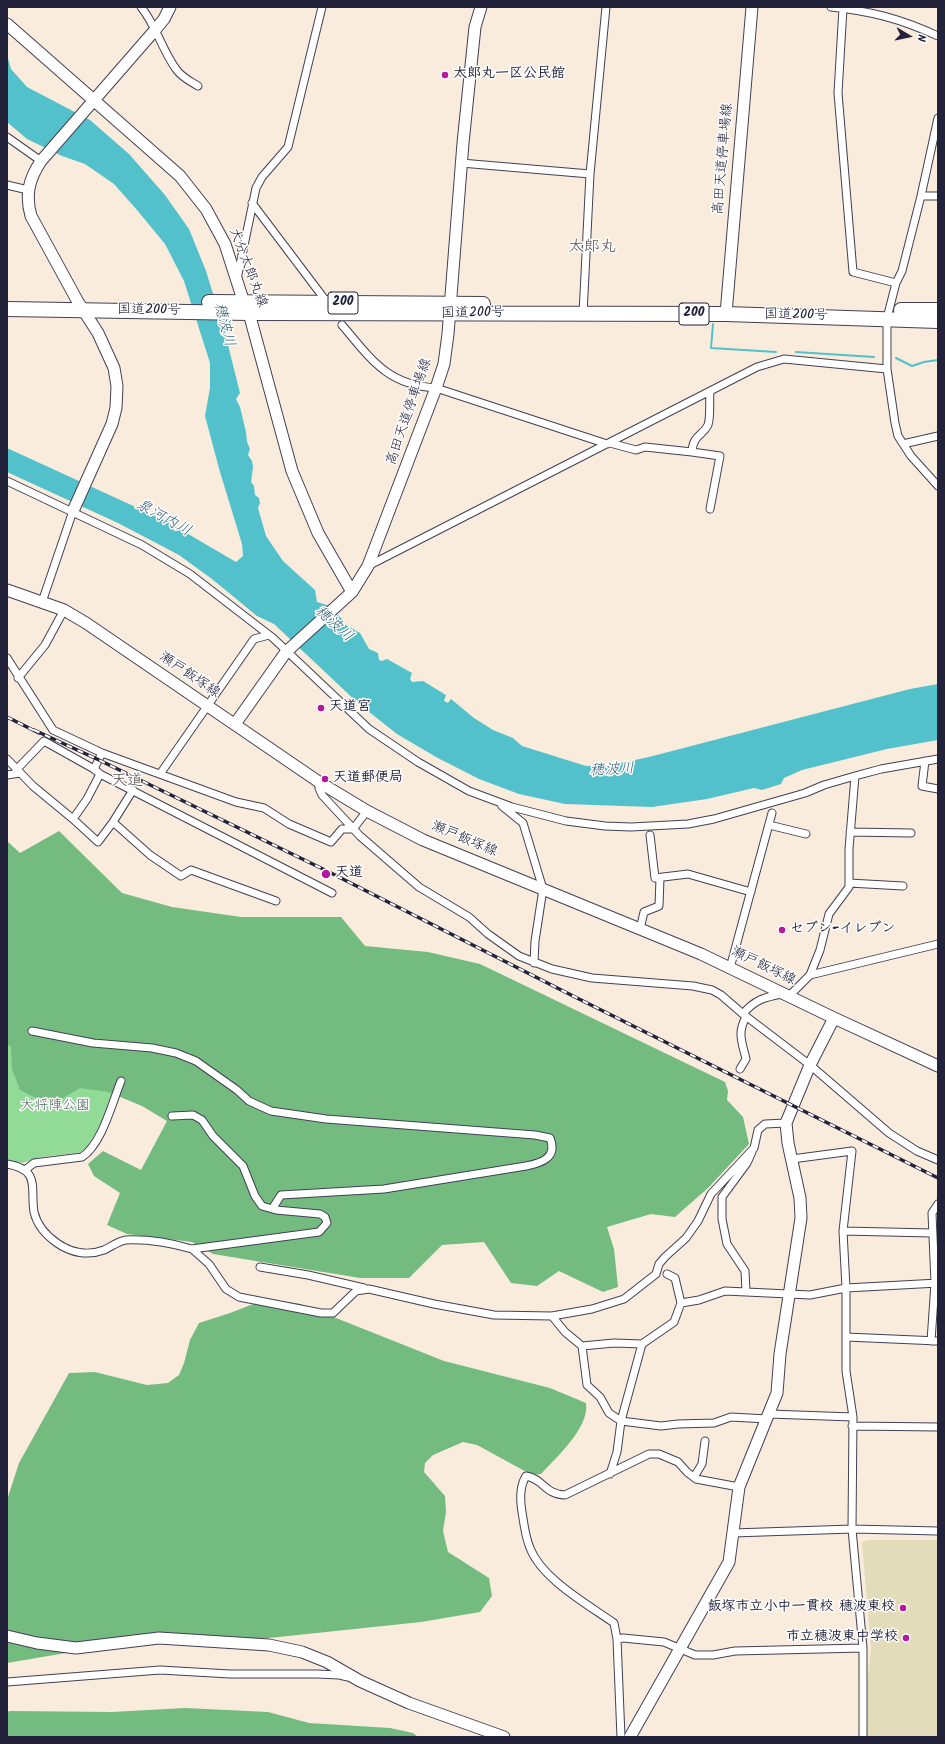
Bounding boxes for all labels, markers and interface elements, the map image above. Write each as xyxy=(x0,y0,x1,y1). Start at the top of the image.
north arrow xyxy=(889,16,929,56)
text: N xyxy=(911,33,930,43)
place label: 太郎丸一区公民館 xyxy=(453,67,565,83)
marker: 太郎丸一区公民館 xyxy=(440,70,450,80)
street label: 高田天道停車場線 xyxy=(711,102,737,216)
street label: 大分太郎丸線 xyxy=(224,226,270,310)
district label: 太郎丸 xyxy=(568,238,616,258)
road number: 200 xyxy=(328,292,358,314)
water label: 穂波川 xyxy=(208,301,238,349)
street label: 国道200号 xyxy=(117,302,181,320)
road number: 200 xyxy=(679,303,709,325)
street label: 国道200号 xyxy=(441,305,505,323)
street label: 国道200号 xyxy=(764,307,828,325)
street label: 高田天道停車場線 xyxy=(384,356,436,468)
water label: 泉河内川 xyxy=(132,497,194,541)
water label: 穂波川 xyxy=(310,603,356,647)
street label: 瀬戸飯塚線 xyxy=(155,649,223,703)
place label: 天道宮 xyxy=(329,700,371,716)
marker: 天道宮 xyxy=(316,703,326,713)
water label: 穂波川 xyxy=(589,761,635,781)
place label: 天道郵便局 xyxy=(333,771,403,787)
district label: 天道 xyxy=(111,772,143,792)
marker: 天道郵便局 xyxy=(320,774,330,784)
street label: 瀬戸飯塚線 xyxy=(429,819,499,861)
place label: 天道 xyxy=(335,866,363,882)
marker: 天道 xyxy=(320,868,332,880)
place label: セブン-イレブン xyxy=(790,922,895,938)
marker: セブン-イレブン xyxy=(777,925,787,935)
street label: 瀬戸飯塚線 xyxy=(728,944,798,990)
park label: 大将陣公園 xyxy=(20,1099,90,1115)
place label: 飯塚市立小中一貫校 穂波東校 xyxy=(708,1600,895,1616)
marker: 飯塚市立小中一貫校 穂波東校 xyxy=(898,1603,908,1613)
place label: 市立穂波東中学校 xyxy=(786,1630,898,1646)
marker: 市立穂波東中学校 xyxy=(901,1633,911,1643)

